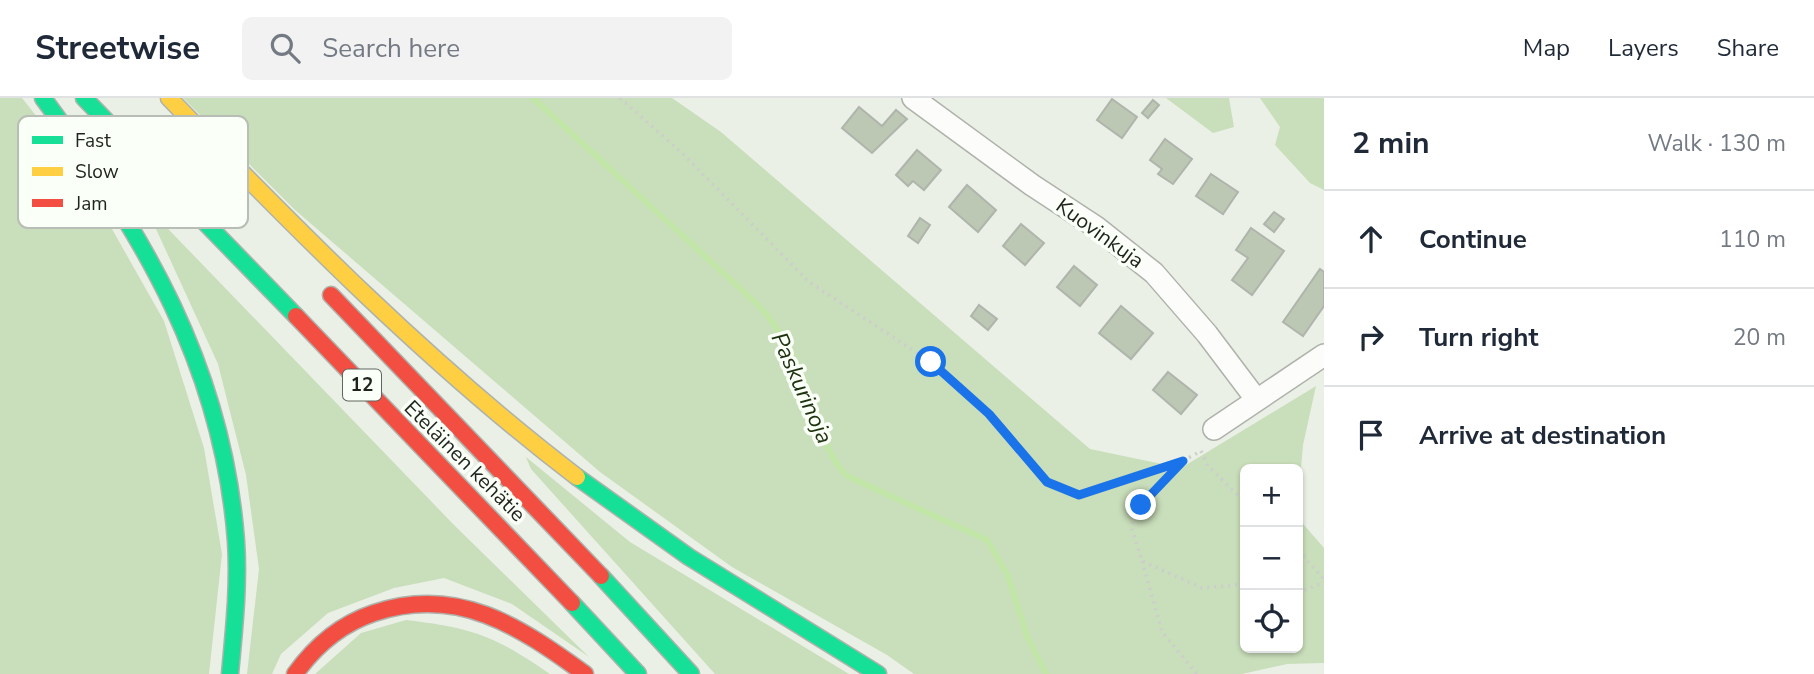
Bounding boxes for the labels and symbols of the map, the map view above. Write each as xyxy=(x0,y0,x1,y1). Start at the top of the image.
legend xyxy=(18,116,248,228)
text: Fast xyxy=(75,128,111,154)
text: Slow xyxy=(75,159,119,185)
text: Jam xyxy=(74,191,108,217)
street label: Kuovinkuja xyxy=(1050,192,1150,274)
water label: Paskurinoja xyxy=(764,327,840,449)
route start xyxy=(915,346,946,377)
road number: 12 xyxy=(343,370,381,400)
street label: Eteläinen kehätie xyxy=(398,394,532,528)
route end xyxy=(1125,489,1156,520)

